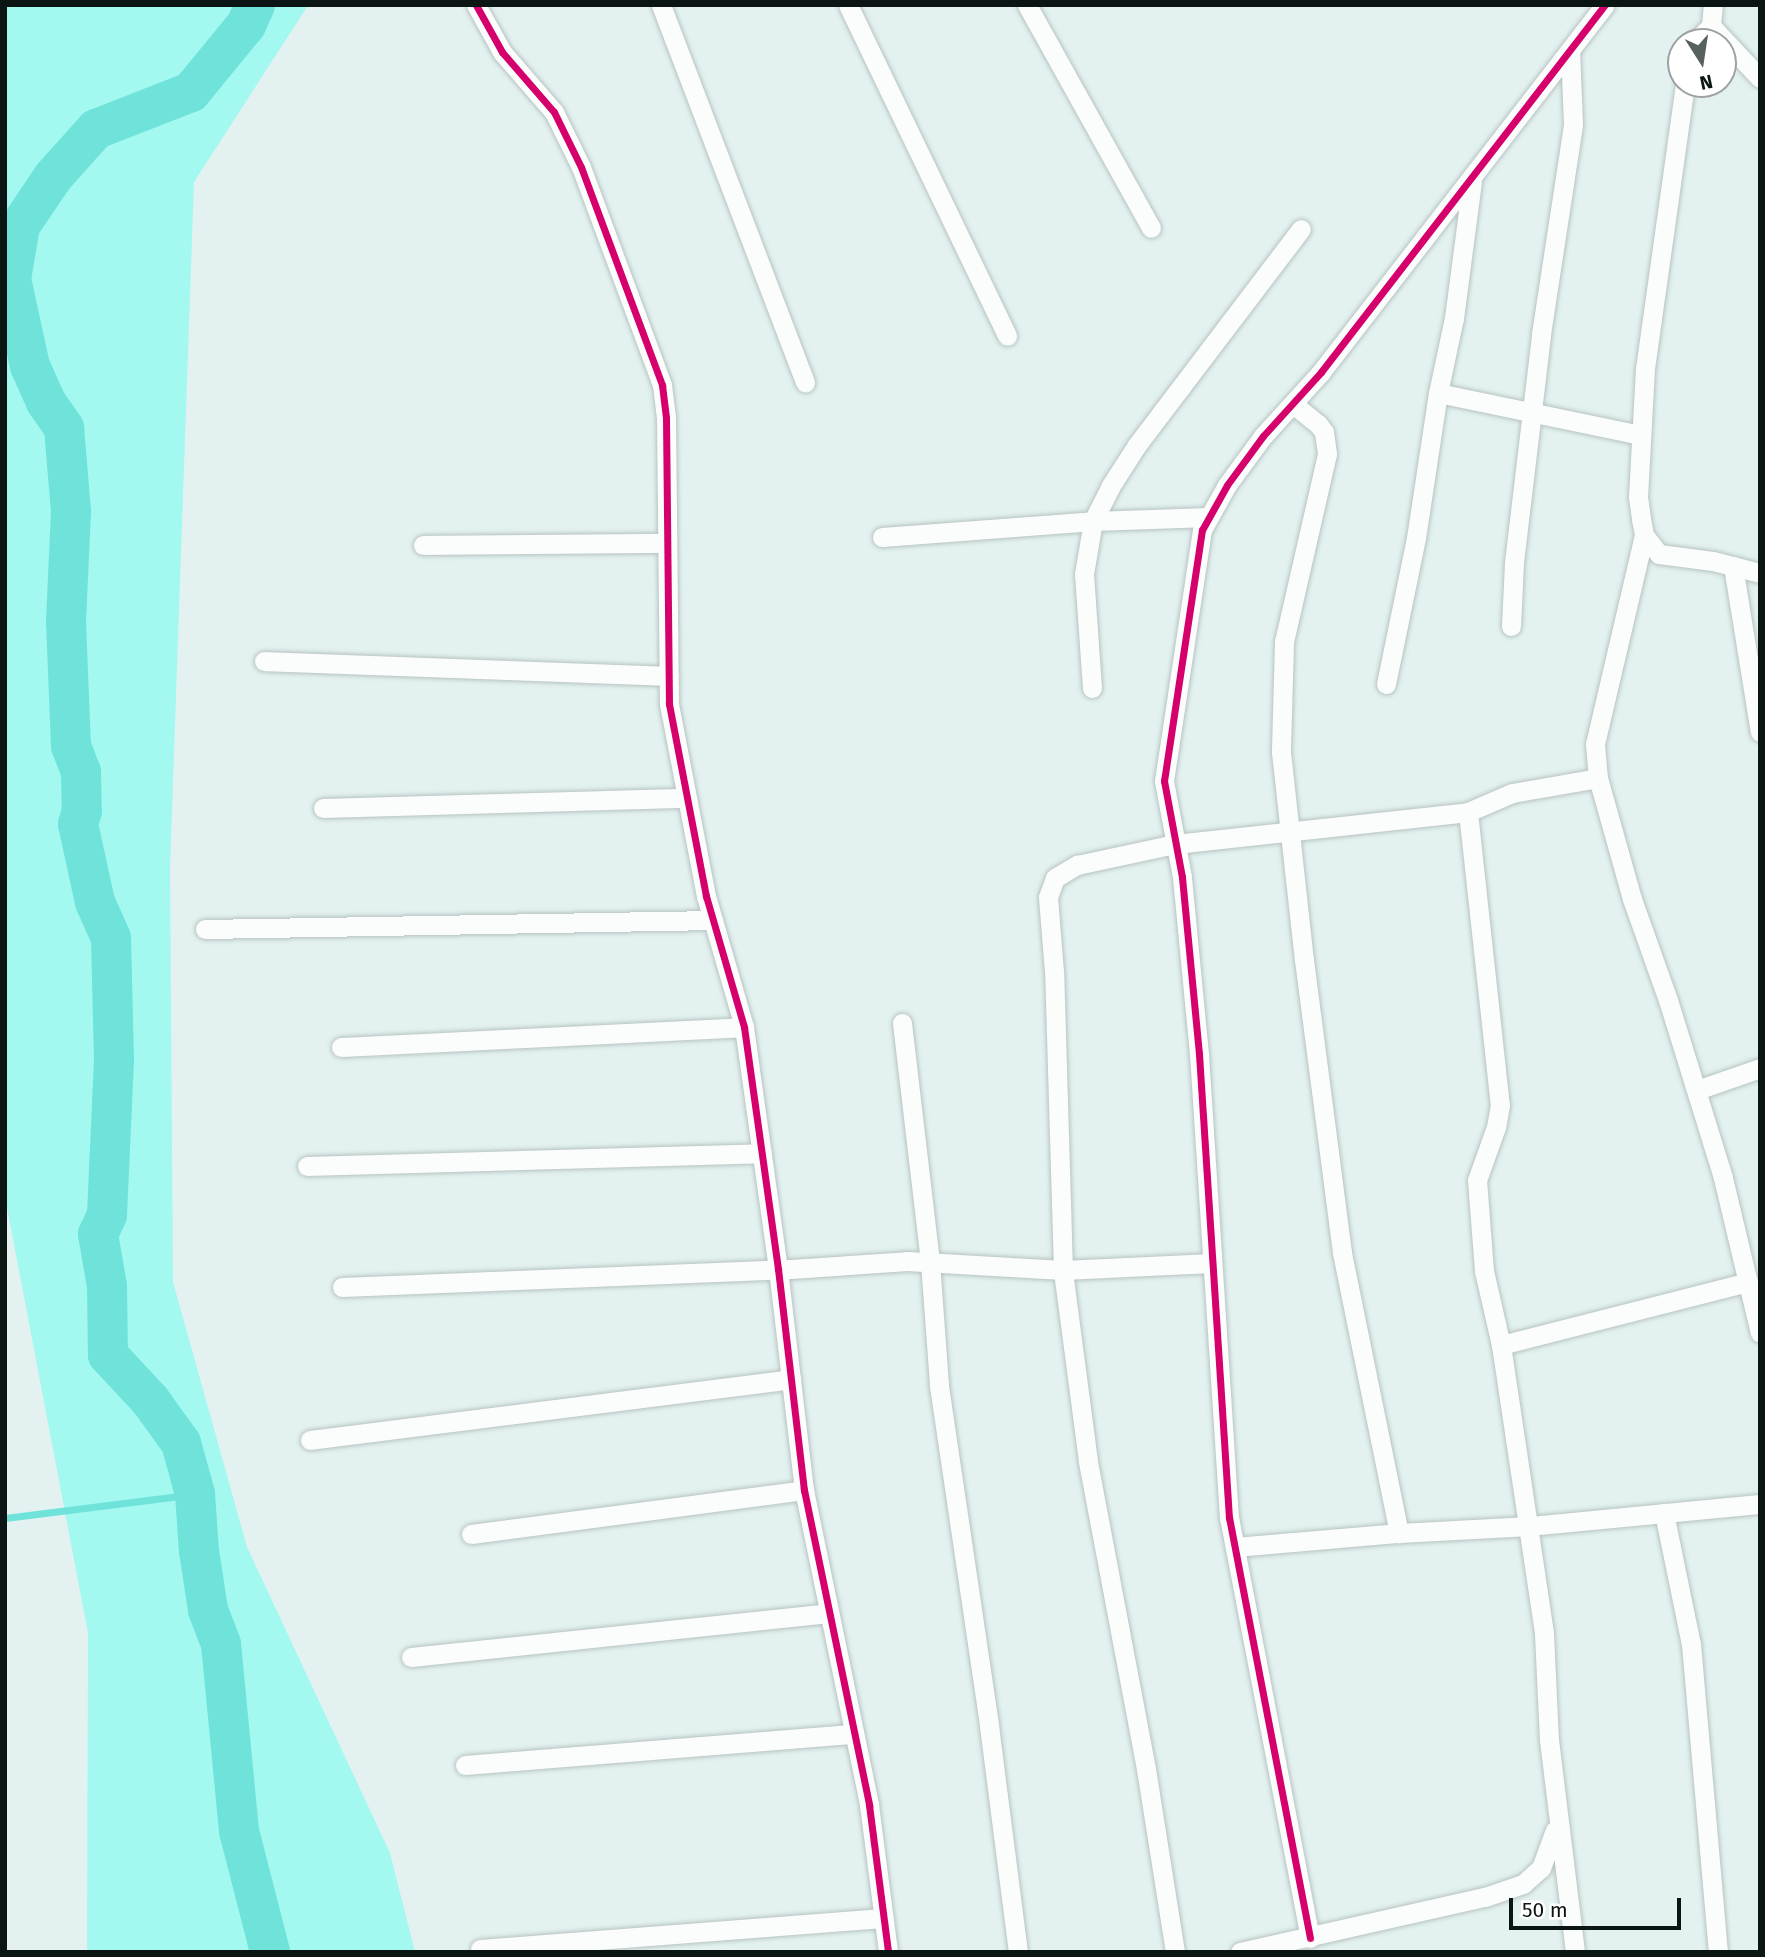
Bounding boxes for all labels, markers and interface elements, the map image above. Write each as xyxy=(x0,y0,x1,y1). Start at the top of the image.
north arrow xyxy=(1667,28,1737,98)
text: N xyxy=(1698,70,1715,95)
scale bar xyxy=(1513,1884,1684,1928)
text: 50 m xyxy=(1522,1897,1568,1923)

